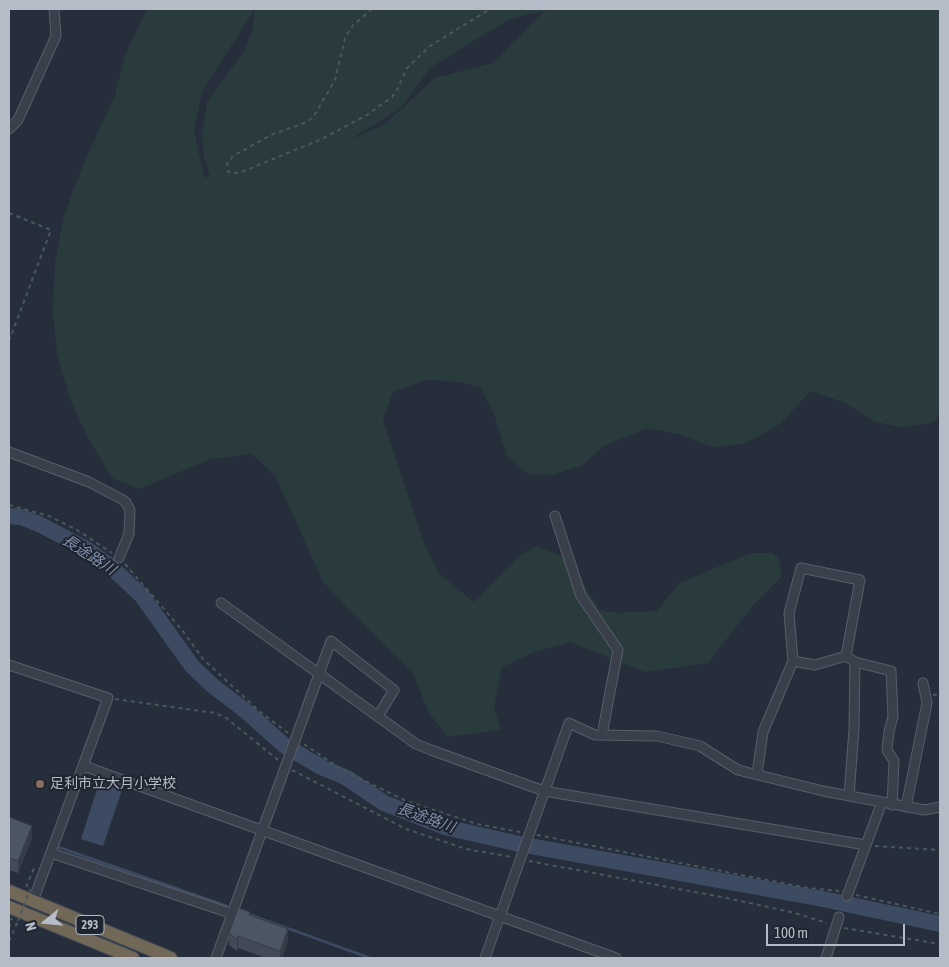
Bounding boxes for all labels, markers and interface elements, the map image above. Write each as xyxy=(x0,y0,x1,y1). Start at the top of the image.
water label: 長途路川 xyxy=(59,531,119,579)
place label: 足利市立大月小学校 xyxy=(50,776,176,792)
marker: 足利市立大月小学校 xyxy=(34,778,46,790)
water label: 長途路川 xyxy=(395,799,457,837)
north arrow xyxy=(20,897,70,947)
scale bar xyxy=(769,914,908,946)
road number: 293 xyxy=(76,916,104,934)
text: N xyxy=(22,920,40,933)
text: 100 m xyxy=(774,924,808,941)

